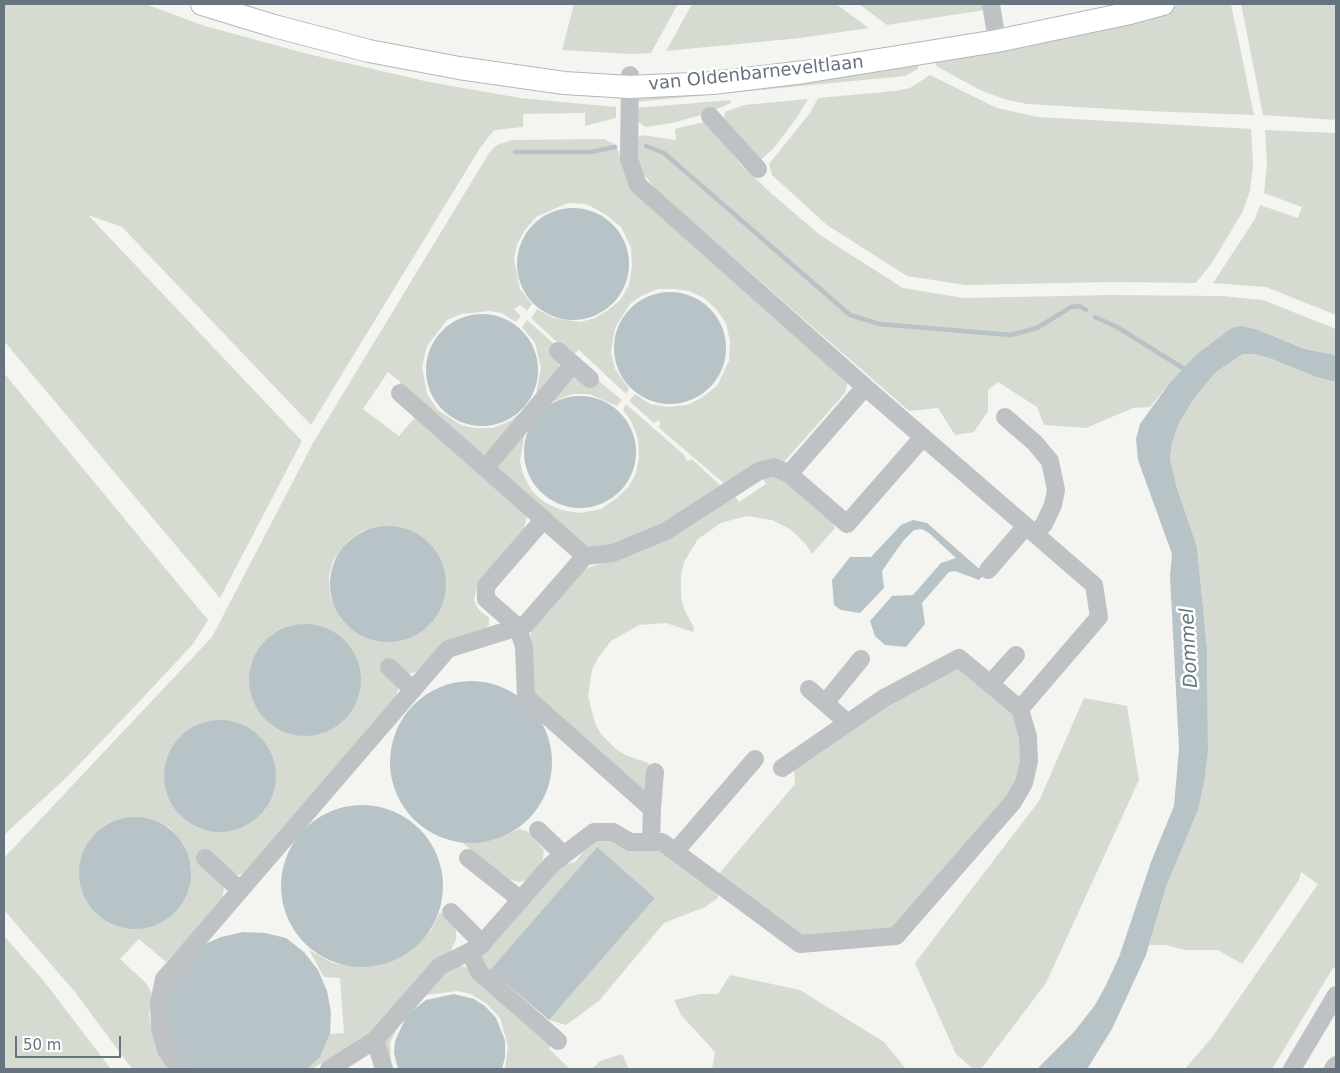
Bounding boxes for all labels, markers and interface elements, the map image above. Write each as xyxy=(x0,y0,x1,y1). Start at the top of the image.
street label: van Oldenbarneveltlaan xyxy=(647,52,865,96)
water label: Dommel xyxy=(1177,607,1203,689)
scale bar xyxy=(18,1026,124,1058)
text: 50 m xyxy=(23,1036,61,1054)

